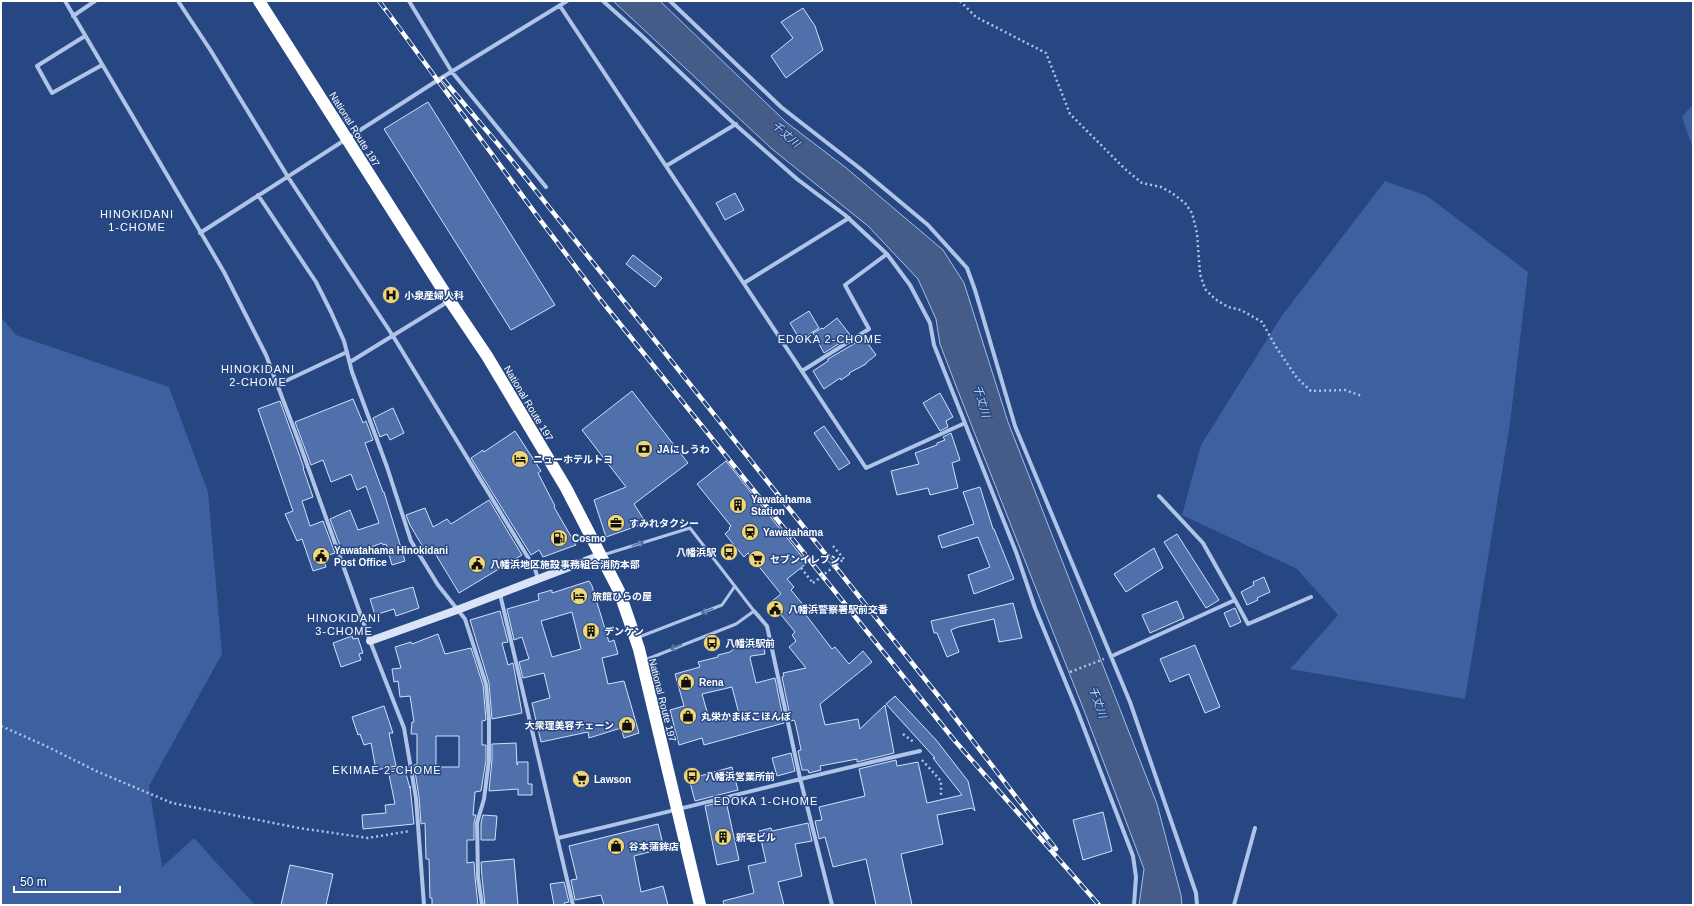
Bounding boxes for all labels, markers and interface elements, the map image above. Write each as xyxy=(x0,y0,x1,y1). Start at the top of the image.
street label: National Route 197 xyxy=(327,90,382,169)
water label: 千丈川 xyxy=(770,119,803,150)
district label: HINOKIDANI 1-CHOME xyxy=(100,208,174,233)
hospital icon: 小泉産婦人科 xyxy=(381,285,401,305)
place label: 小泉産婦人科 xyxy=(404,290,464,301)
district label: EDOKA 2-CHOME xyxy=(778,333,882,345)
district label: HINOKIDANI 2-CHOME xyxy=(221,363,295,388)
street label: National Route 197 xyxy=(502,364,556,443)
water label: 千丈川 xyxy=(972,383,993,419)
bank icon: JAにしうわ xyxy=(634,439,654,459)
place label: JAにしうわ xyxy=(657,444,710,455)
hotel icon: ニューホテルトヨ xyxy=(510,449,530,469)
place label: ニューホテルトヨ xyxy=(533,454,613,465)
place label: Yawatahama Station xyxy=(751,494,811,517)
building icon: Yawatahama Station xyxy=(728,495,748,515)
office icon: すみれタクシー xyxy=(606,513,626,533)
place label: すみれタクシー xyxy=(629,518,699,529)
station icon: Yawatahama xyxy=(740,522,760,542)
place label: Yawatahama xyxy=(763,527,823,538)
fuel station icon: Cosmo xyxy=(549,528,569,548)
place label: Cosmo xyxy=(572,533,606,544)
one-way arrow xyxy=(632,540,645,547)
bus stop icon: 八幡浜駅 xyxy=(719,542,739,562)
place label: Yawatahama Hinokidani Post Office xyxy=(334,545,448,568)
public building icon: Yawatahama Hinokidani Post Office xyxy=(311,546,331,566)
place label: 八幡浜駅 xyxy=(676,547,717,558)
supermarket icon: セブンイレブン xyxy=(747,549,767,569)
public building icon: 八幡浜地区施設事務組合消防本部 xyxy=(467,554,487,574)
place label: セブンイレブン xyxy=(770,554,840,565)
place label: 八幡浜地区施設事務組合消防本部 xyxy=(490,559,640,570)
hotel icon: 旅館ひらの屋 xyxy=(569,586,589,606)
place label: 旅館ひらの屋 xyxy=(592,591,652,602)
public building icon: 八幡浜警察署駅前交番 xyxy=(765,599,785,619)
place label: 八幡浜警察署駅前交番 xyxy=(788,604,888,615)
one-way arrow xyxy=(701,608,713,616)
district label: HINOKIDANI 3-CHOME xyxy=(307,612,381,637)
building icon: デンケン xyxy=(581,621,601,641)
place label: デンケン xyxy=(604,626,644,637)
bus stop icon: 八幡浜駅前 xyxy=(702,633,722,653)
place label: 八幡浜駅前 xyxy=(725,638,775,649)
one-way arrow xyxy=(670,644,682,652)
street label: National Route 197 xyxy=(647,657,678,743)
shop icon: Rena xyxy=(676,672,696,692)
place label: Rena xyxy=(699,677,724,688)
water label: 千丈川 xyxy=(1087,684,1109,720)
shop icon: 丸栄かまぼこほんぽ xyxy=(678,706,698,726)
place label: 丸栄かまぼこほんぽ xyxy=(701,711,791,722)
shop icon: 大衆理美容チェーン xyxy=(617,715,637,735)
place label: 大衆理美容チェーン xyxy=(525,720,614,731)
district label: EKIMAE 2-CHOME xyxy=(332,764,442,776)
bus stop icon: 八幡浜営業所前 xyxy=(682,766,702,786)
supermarket icon: Lawson xyxy=(571,769,591,789)
place label: 八幡浜営業所前 xyxy=(705,771,775,782)
place label: Lawson xyxy=(594,774,631,785)
district label: EDOKA 1-CHOME xyxy=(714,795,818,807)
building icon: 新宅ビル xyxy=(713,827,733,847)
place label: 新宅ビル xyxy=(736,832,776,843)
shop icon: 谷本蒲鉾店 xyxy=(606,836,626,856)
place label: 谷本蒲鉾店 xyxy=(629,841,679,852)
scale bar xyxy=(14,868,120,894)
text: 50 m xyxy=(20,875,47,889)

